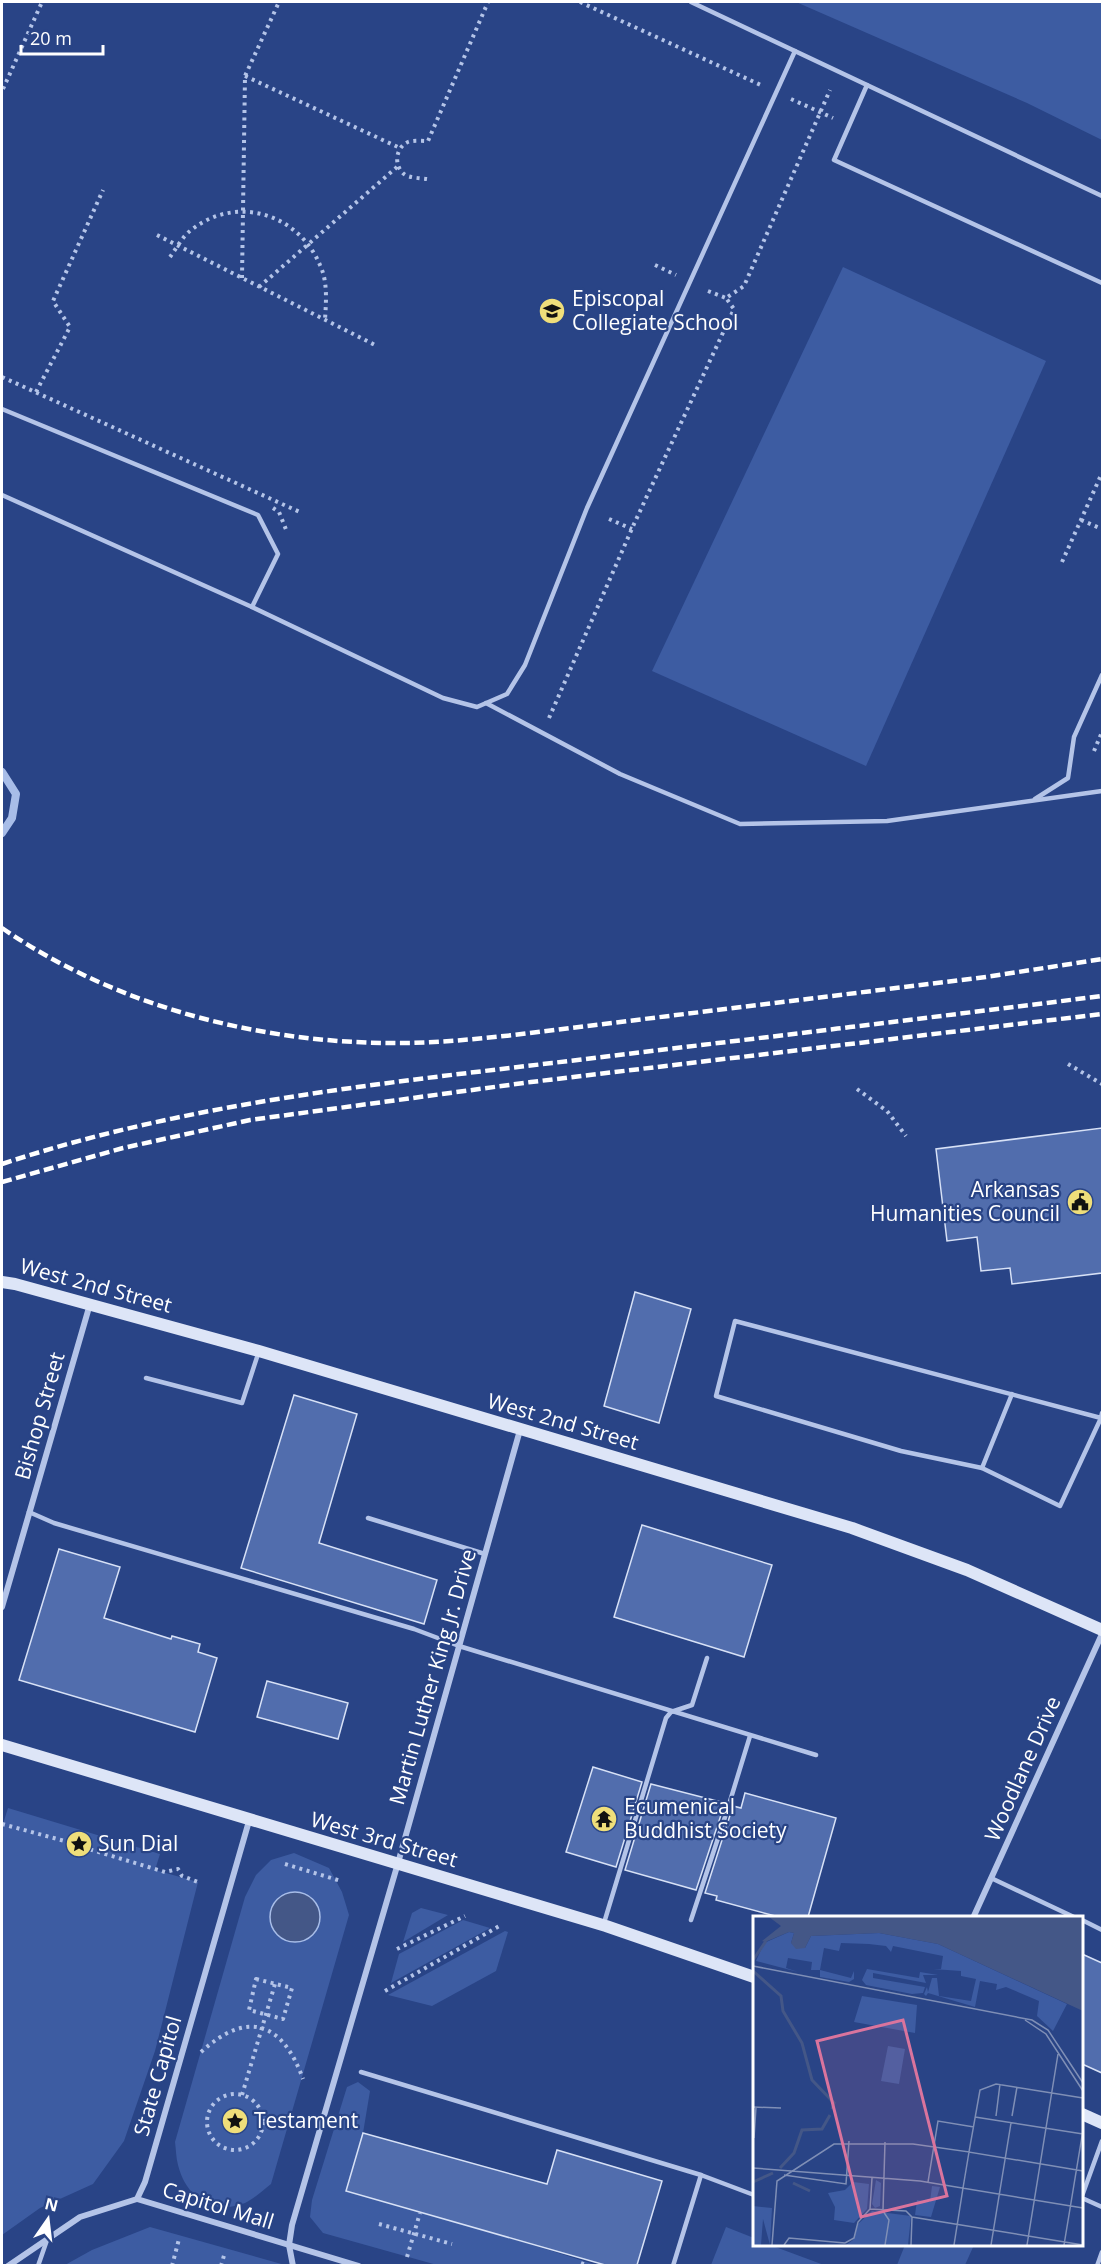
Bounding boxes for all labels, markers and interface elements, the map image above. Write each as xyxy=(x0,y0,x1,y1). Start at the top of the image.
scale bar xyxy=(21,18,104,56)
text: 20 m xyxy=(30,26,72,50)
place label: Episcopal Collegiate School xyxy=(572,284,738,336)
school or university icon: Episcopal Collegiate School xyxy=(537,296,567,326)
place label: Arkansas Humanities Council xyxy=(870,1175,1060,1227)
public building icon: Arkansas Humanities Council xyxy=(1065,1187,1095,1217)
street label: West 2nd Street xyxy=(17,1251,175,1319)
street label: Bishop Street xyxy=(7,1349,71,1483)
street label: West 2nd Street xyxy=(484,1386,642,1456)
street label: Martin Luther King Jr. Drive xyxy=(382,1546,482,1808)
street label: Woodlane Drive xyxy=(978,1692,1067,1846)
place label: Ecumenical Buddhist Society xyxy=(624,1792,787,1844)
temple icon: Ecumenical Buddhist Society xyxy=(589,1804,619,1834)
street label: West 3rd Street xyxy=(308,1805,461,1873)
place icon: Sun Dial xyxy=(64,1829,94,1859)
place label: Sun Dial xyxy=(98,1829,178,1857)
inset map xyxy=(753,1916,1083,2246)
street label: State Capitol xyxy=(127,2012,188,2139)
place icon: Testament xyxy=(220,2106,250,2136)
place label: Testament xyxy=(254,2106,358,2134)
street label: Capitol Mall xyxy=(159,2175,277,2235)
north arrow xyxy=(18,2189,78,2249)
text: N xyxy=(43,2192,61,2217)

